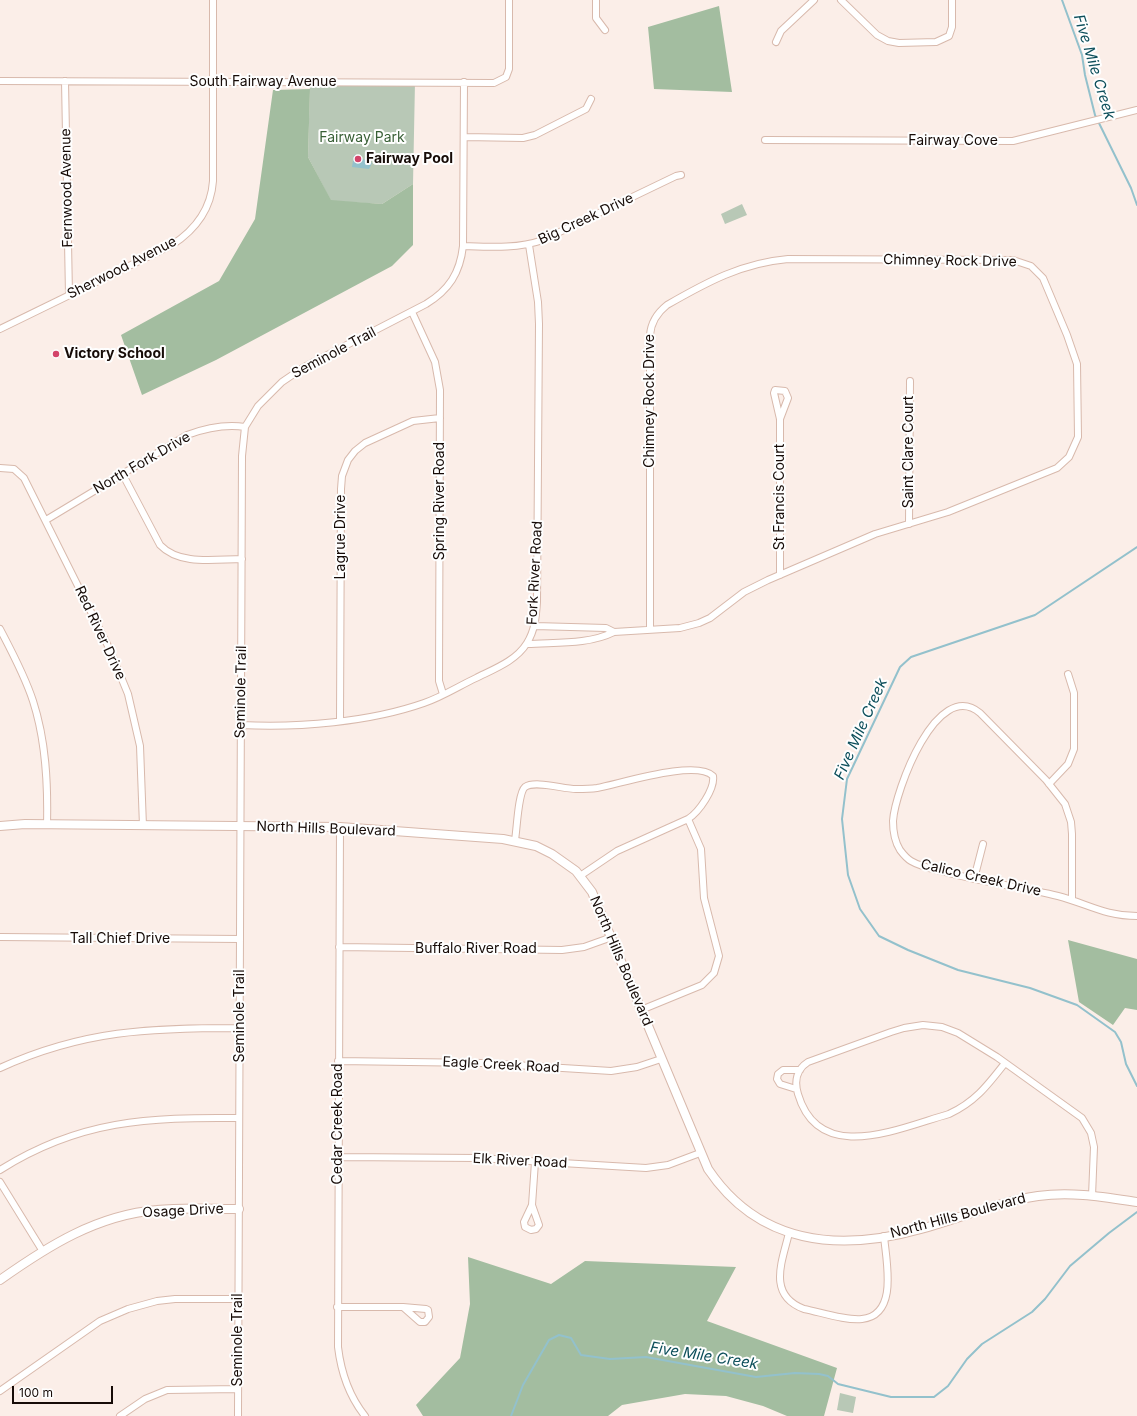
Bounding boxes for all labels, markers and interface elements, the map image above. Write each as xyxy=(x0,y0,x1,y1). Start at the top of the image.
water label: Five Mile Creek xyxy=(1069,12,1119,122)
street label: South Fairway Avenue xyxy=(189,74,337,90)
street label: Fernwood Avenue xyxy=(58,128,76,248)
park label: Fairway Park xyxy=(319,130,405,146)
street label: Fairway Cove xyxy=(908,133,998,149)
place label: Fairway Pool xyxy=(366,151,453,167)
marker: Fairway Pool xyxy=(353,154,363,164)
street label: Big Creek Drive xyxy=(536,190,636,248)
street label: Sherwood Avenue xyxy=(65,233,179,303)
street label: Chimney Rock Drive xyxy=(883,251,1017,271)
street label: Seminole Trail xyxy=(289,324,379,382)
street label: Chimney Rock Drive xyxy=(642,334,658,468)
place label: Victory School xyxy=(64,346,165,362)
marker: Victory School xyxy=(51,349,61,359)
street label: Saint Clare Court xyxy=(901,396,917,508)
street label: North Fork Drive xyxy=(91,428,193,498)
street label: Spring River Road xyxy=(432,442,448,560)
street label: St Francis Court xyxy=(772,444,788,550)
street label: Lagrue Drive xyxy=(333,495,349,579)
street label: Fork River Road xyxy=(524,520,546,626)
street label: Red River Drive xyxy=(71,583,129,683)
street label: Seminole Trail xyxy=(232,645,250,739)
water label: Five Mile Creek xyxy=(831,676,891,782)
street label: North Hills Boulevard xyxy=(256,818,396,840)
street label: Calico Creek Drive xyxy=(919,856,1043,900)
street label: North Hills Boulevard xyxy=(586,894,656,1028)
street label: Tall Chief Drive xyxy=(70,931,170,947)
street label: Buffalo River Road xyxy=(415,941,537,957)
street label: Seminole Trail xyxy=(232,969,248,1063)
street label: Eagle Creek Road xyxy=(442,1054,560,1076)
street label: Cedar Creek Road xyxy=(330,1063,346,1185)
street label: Elk River Road xyxy=(472,1150,568,1172)
street label: North Hills Boulevard xyxy=(888,1190,1028,1242)
street label: Osage Drive xyxy=(142,1200,224,1222)
street label: Seminole Trail xyxy=(230,1293,246,1387)
water label: Five Mile Creek xyxy=(649,1339,759,1373)
scale bar xyxy=(14,1378,115,1404)
text: 100 m xyxy=(19,1385,53,1400)

